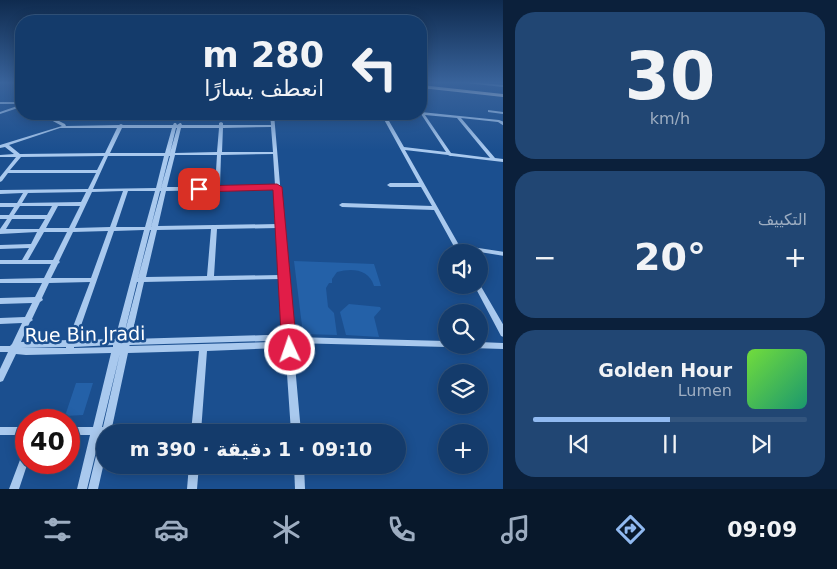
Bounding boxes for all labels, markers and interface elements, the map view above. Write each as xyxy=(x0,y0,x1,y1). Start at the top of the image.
text: 280 m xyxy=(202,35,324,75)
icon: left xyxy=(342,35,407,100)
text: 30 xyxy=(625,39,715,114)
text: انعطف يسارًا xyxy=(204,76,324,101)
text: km/h xyxy=(650,109,690,128)
pin xyxy=(178,168,220,210)
icon: arrive xyxy=(185,175,213,203)
text: التكييف xyxy=(758,210,807,229)
text: 20° xyxy=(634,235,706,279)
text: − xyxy=(533,241,556,274)
text: + xyxy=(784,241,807,274)
map controls xyxy=(438,244,488,474)
button: sound xyxy=(438,244,488,294)
button: search xyxy=(438,304,488,354)
street label: Rue Bin Jradi xyxy=(24,322,146,346)
position arrow xyxy=(263,323,315,375)
text: Golden Hour xyxy=(598,359,732,381)
button: layers xyxy=(438,364,488,414)
text: Lumen xyxy=(678,381,732,400)
speed limit sign: 40 xyxy=(15,409,80,474)
button: + xyxy=(438,424,488,474)
icon: previous xyxy=(565,430,593,458)
icon: pause xyxy=(656,430,684,458)
icon: next xyxy=(747,430,775,458)
text: 09:10 · 1 دقيقة · 390 m xyxy=(130,438,372,460)
icon: filters xyxy=(40,512,75,547)
icon: car xyxy=(154,512,189,547)
icon: climate xyxy=(269,512,304,547)
icon: phone xyxy=(384,512,419,547)
icon: music xyxy=(498,512,533,547)
icon: directions xyxy=(613,512,648,547)
text: 09:09 xyxy=(727,517,797,542)

